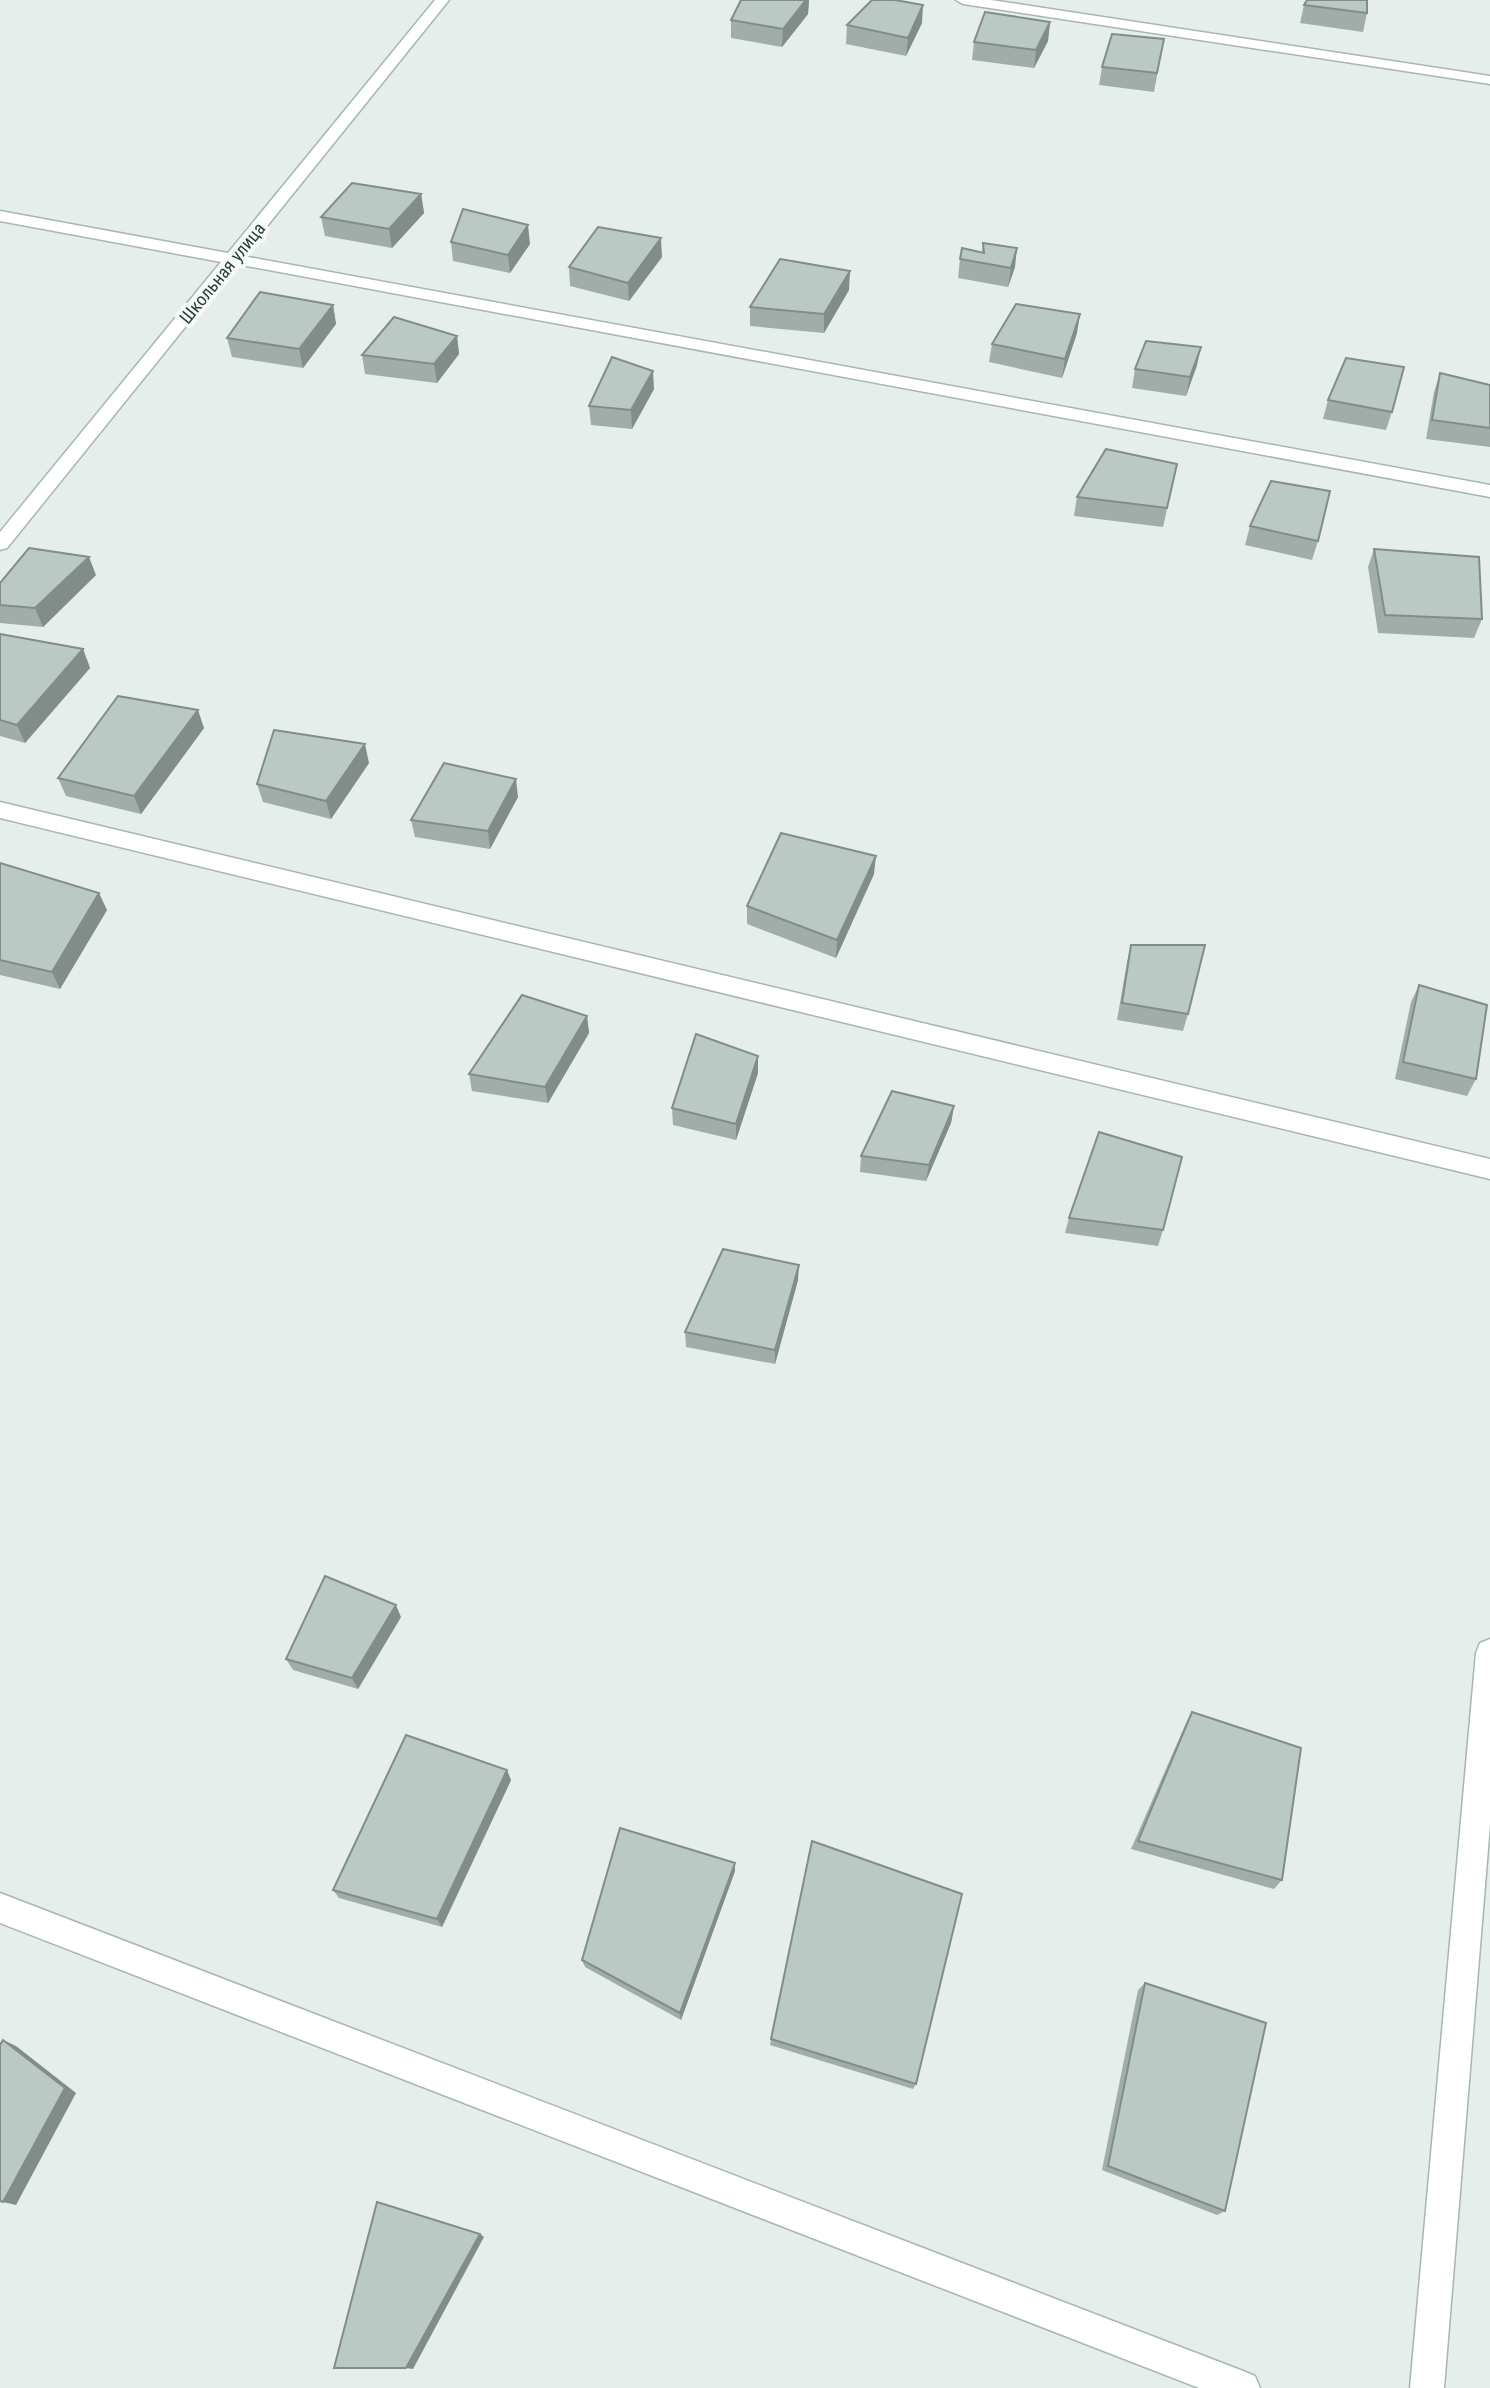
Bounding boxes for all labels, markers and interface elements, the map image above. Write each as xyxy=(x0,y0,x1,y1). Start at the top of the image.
street label: Школьная улица xyxy=(175,218,269,328)

